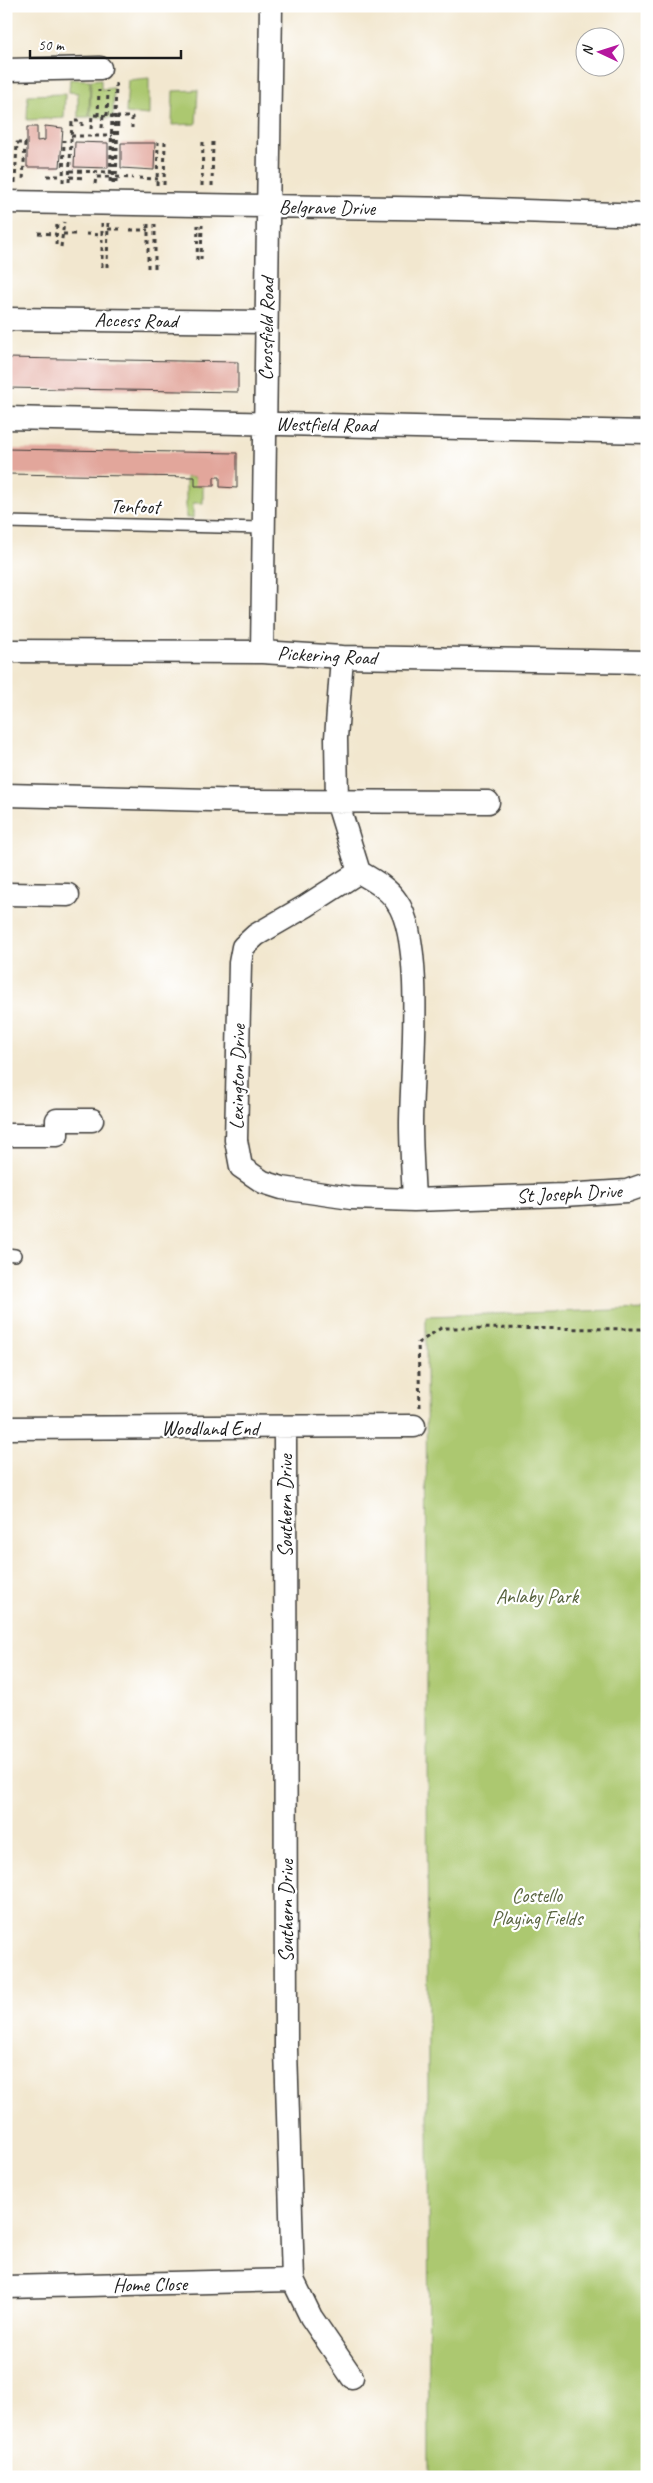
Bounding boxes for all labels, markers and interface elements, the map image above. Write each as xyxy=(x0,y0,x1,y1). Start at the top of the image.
scale bar xyxy=(30,28,181,60)
north arrow xyxy=(576,28,626,78)
text: 50 m xyxy=(38,36,65,55)
text: N xyxy=(579,44,596,56)
street label: Belgrave Drive xyxy=(279,194,377,221)
street label: Crossfield Road xyxy=(253,274,280,381)
street label: Access Road xyxy=(94,307,181,334)
street label: Westfield Road xyxy=(276,411,380,438)
street label: Tenfoot xyxy=(110,494,163,519)
street label: Pickering Road xyxy=(277,640,380,671)
street label: Lexington Drive xyxy=(224,1023,251,1130)
street label: St Joseph Drive xyxy=(516,1178,624,1209)
street label: Woodland End xyxy=(161,1416,262,1441)
street label: Southern Drive xyxy=(273,1453,298,1557)
park label: Anlaby Park xyxy=(496,1584,580,1609)
street label: Southern Drive xyxy=(274,1858,299,1962)
park label: Costello Playing Fields xyxy=(492,1883,584,1931)
street label: Home Close xyxy=(113,2271,189,2298)

